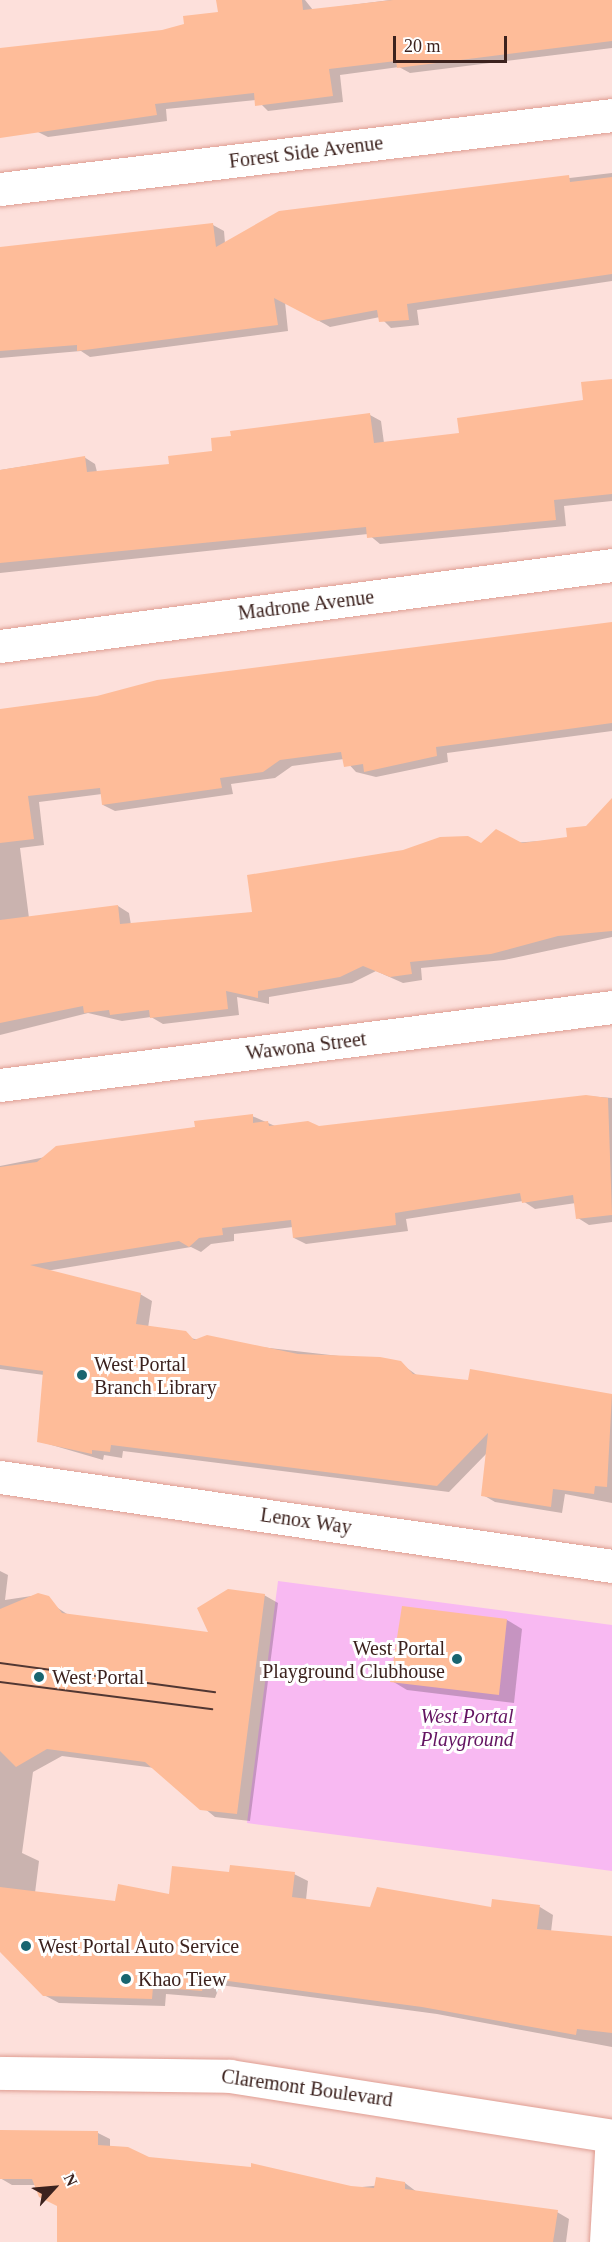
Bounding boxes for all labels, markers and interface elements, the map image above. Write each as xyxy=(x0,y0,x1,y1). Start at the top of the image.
scale bar xyxy=(396,24,510,62)
text: 20 m xyxy=(404,36,441,56)
street label: Forest Side Avenue xyxy=(227,131,385,173)
street label: Madrone Avenue xyxy=(236,585,376,625)
street label: Wawona Street xyxy=(244,1027,368,1065)
place label: West Portal Branch Library xyxy=(94,1352,217,1399)
marker: West Portal Branch Library xyxy=(75,1368,89,1382)
street label: Lenox Way xyxy=(259,1503,353,1539)
place label: West Portal Playground Clubhouse xyxy=(262,1636,445,1683)
marker: West Portal Playground Clubhouse xyxy=(450,1652,464,1666)
place label: West Portal xyxy=(52,1665,144,1689)
marker: West Portal xyxy=(30,1668,48,1686)
park label: West Portal Playground xyxy=(420,1705,514,1752)
place label: West Portal Auto Service xyxy=(38,1934,240,1958)
marker: West Portal Auto Service xyxy=(19,1939,33,1953)
place label: Khao Tiew xyxy=(138,1967,227,1991)
marker: Khao Tiew xyxy=(119,1972,133,1986)
street label: Claremont Boulevard xyxy=(220,2064,394,2112)
north arrow xyxy=(24,2158,84,2218)
text: N xyxy=(60,2171,81,2189)

